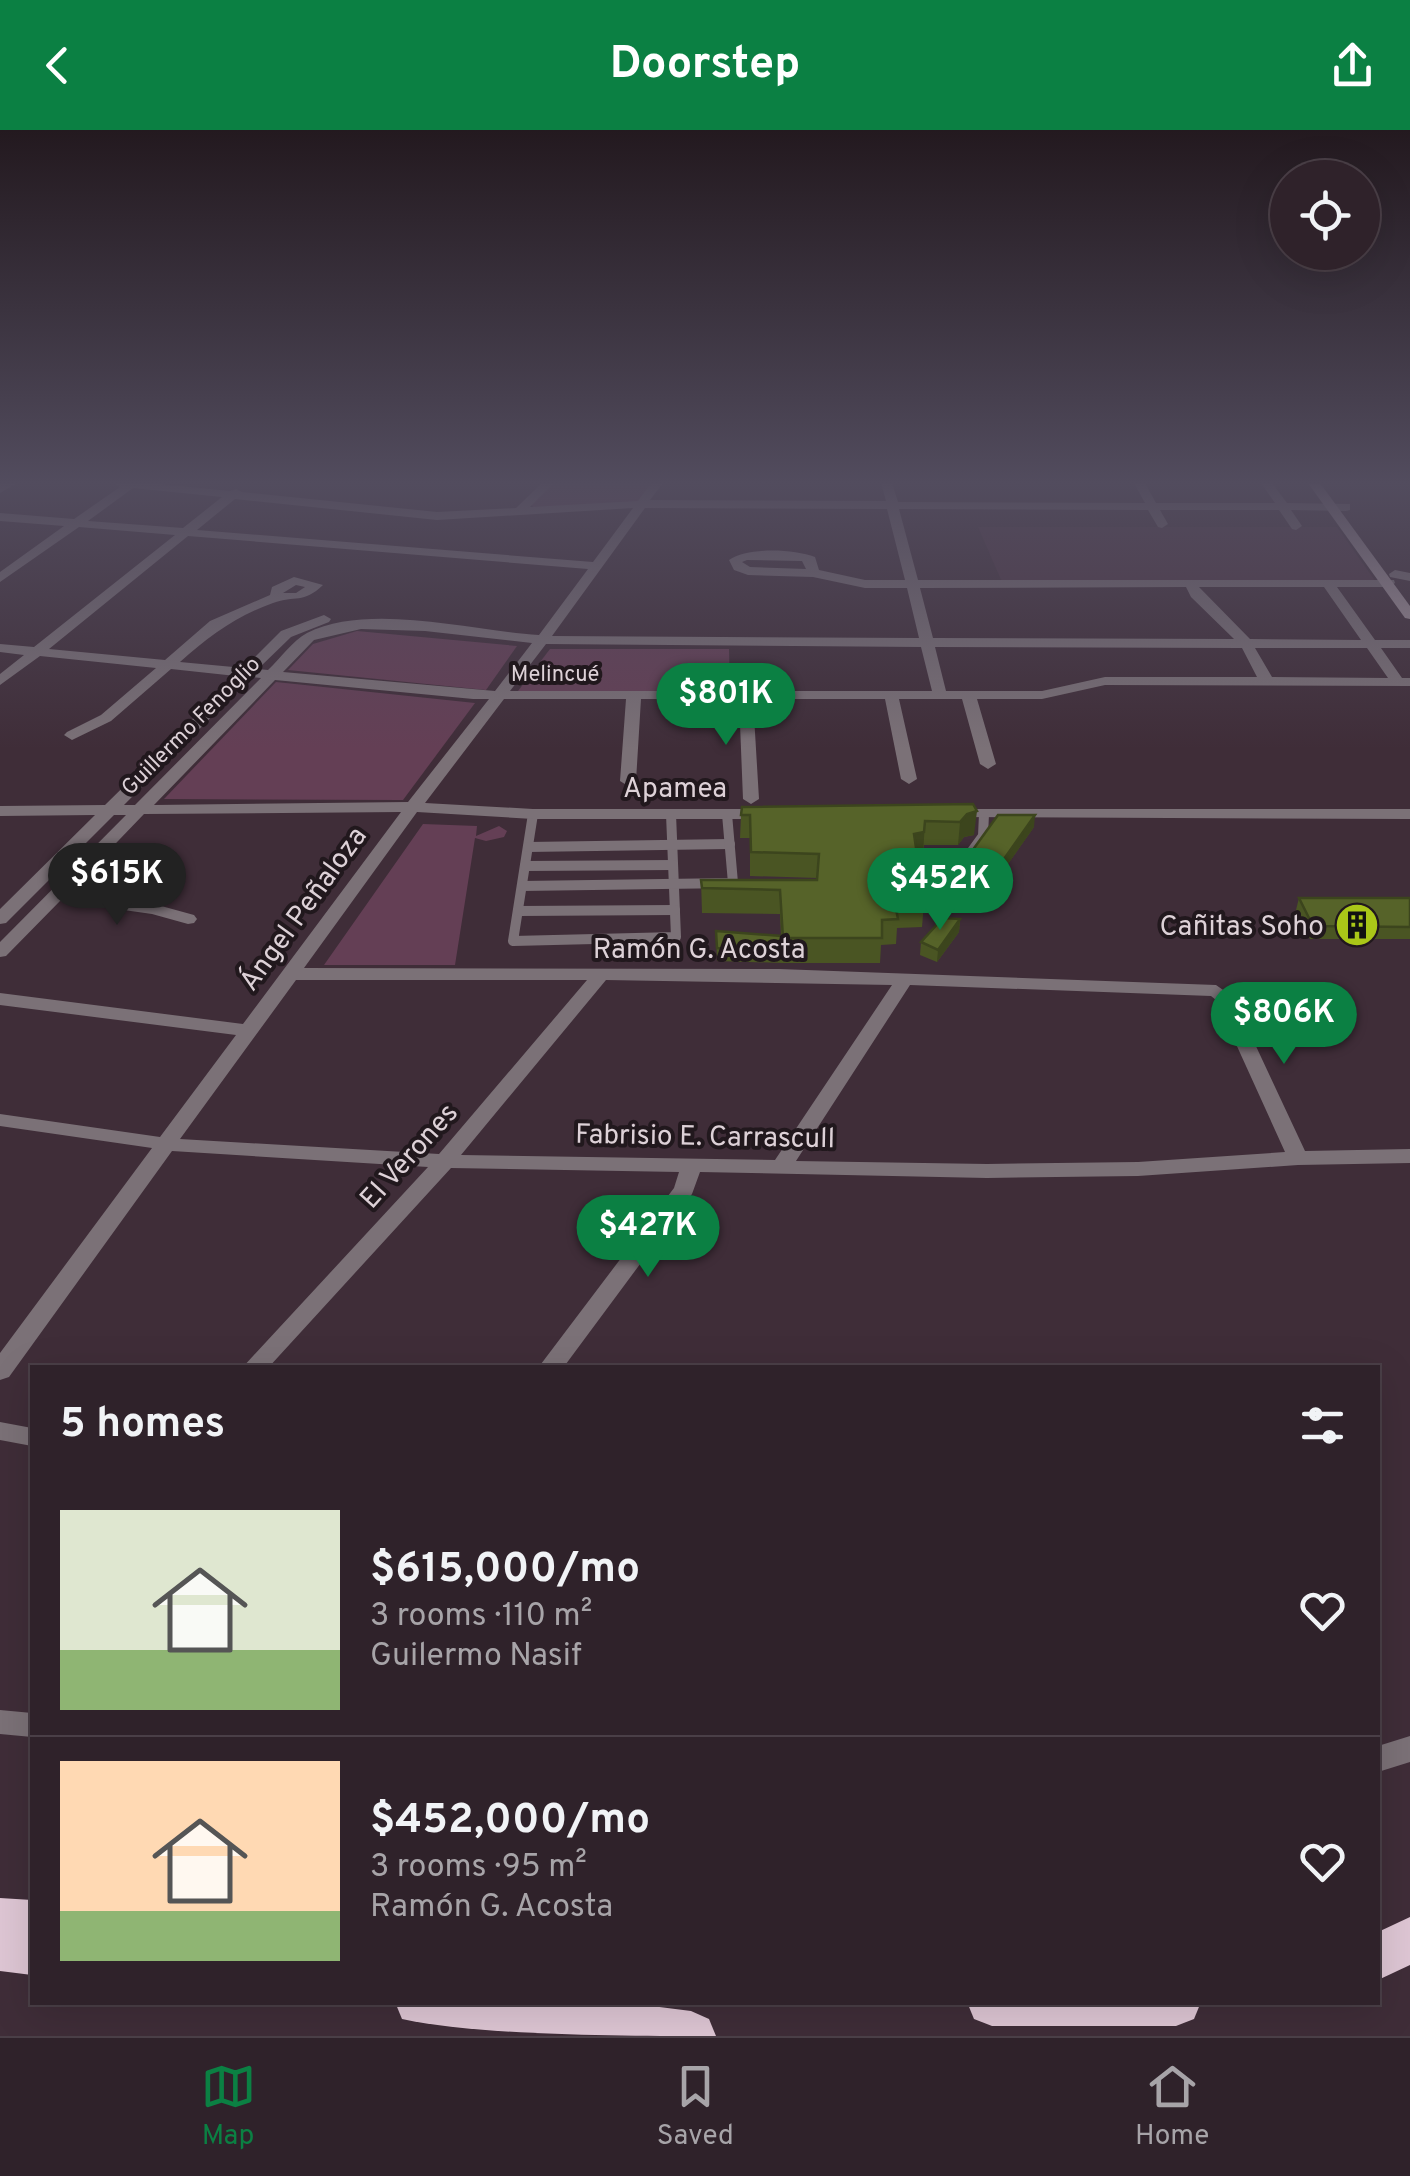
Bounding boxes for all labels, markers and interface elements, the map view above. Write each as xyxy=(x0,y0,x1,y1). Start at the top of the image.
text: Doorstep xyxy=(610,37,800,94)
icon: back xyxy=(30,38,85,93)
icon: share xyxy=(1325,38,1380,93)
map controls xyxy=(1270,160,1380,270)
button: locate xyxy=(1270,160,1380,270)
street label: Guillermo Fenoglio xyxy=(117,652,267,802)
street label: Melincué xyxy=(511,662,599,689)
pin: $801K xyxy=(656,663,796,748)
text: $801K xyxy=(678,675,774,715)
street label: Apamea xyxy=(623,772,727,808)
street label: Ángel Peñaloza xyxy=(231,819,376,999)
pin: $615K xyxy=(47,843,187,928)
pin: $452K xyxy=(870,848,1010,933)
text: $615K xyxy=(70,855,164,895)
text: $452K xyxy=(889,860,991,900)
building icon: Cañitas Soho xyxy=(1334,902,1380,948)
place label: Cañitas Soho xyxy=(1159,910,1324,946)
street label: Ramón G. Acosta xyxy=(593,933,805,969)
pin: $806K xyxy=(1214,982,1354,1067)
text: $806K xyxy=(1233,994,1335,1034)
street label: El Verones xyxy=(353,1097,467,1217)
street label: Fabrisio E. Carrascull xyxy=(575,1118,835,1158)
pin: $427K xyxy=(578,1195,718,1280)
text: $427K xyxy=(599,1207,697,1247)
icon: filters xyxy=(1295,1398,1350,1453)
text: 5 homes xyxy=(60,1399,225,1452)
text: $615,000/mo xyxy=(370,1544,640,1597)
icon: home xyxy=(140,1550,260,1670)
icon: heart xyxy=(1295,1583,1350,1638)
text: 3 rooms · 110 m² xyxy=(370,1597,592,1637)
text: Guilermo Nasif xyxy=(370,1637,582,1677)
text: $452,000/mo xyxy=(370,1795,650,1848)
icon: home xyxy=(140,1801,260,1921)
icon: heart xyxy=(1295,1834,1350,1889)
text: 3 rooms · 95 m² xyxy=(370,1848,587,1888)
text: Ramón G. Acosta xyxy=(370,1888,613,1928)
tab: Map xyxy=(201,2059,256,2155)
tab: Saved xyxy=(657,2059,734,2155)
tab: Home xyxy=(1135,2059,1209,2155)

